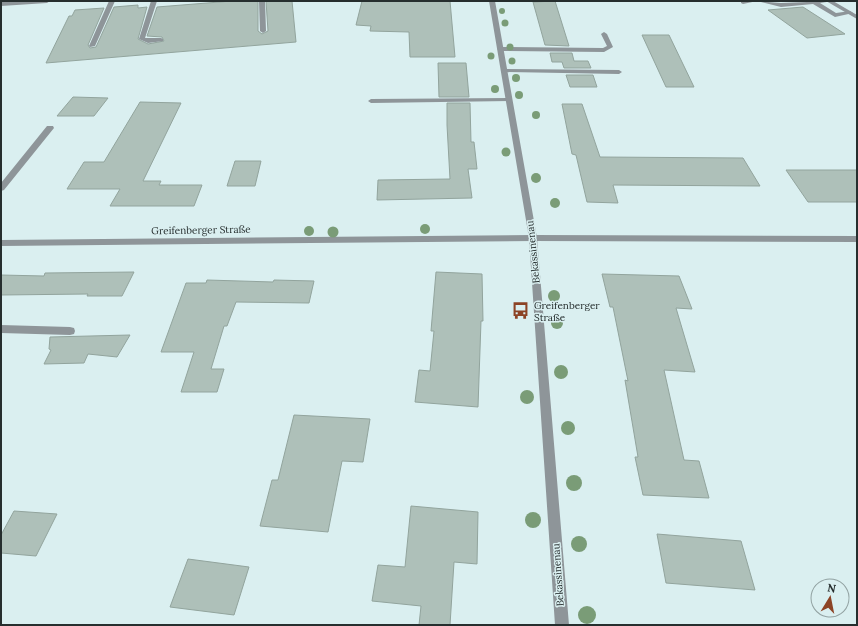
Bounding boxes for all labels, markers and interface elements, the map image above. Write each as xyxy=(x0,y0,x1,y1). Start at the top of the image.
street label: Bekassinenau xyxy=(523,220,543,284)
street label: Greifenberger Straße xyxy=(151,223,251,237)
place label: Greifenberger Straße xyxy=(534,299,600,324)
bus stop icon: Greifenberger Straße xyxy=(511,301,531,321)
street label: Bekassinenau xyxy=(549,543,567,607)
north arrow xyxy=(810,578,850,618)
text: N xyxy=(826,581,838,596)

